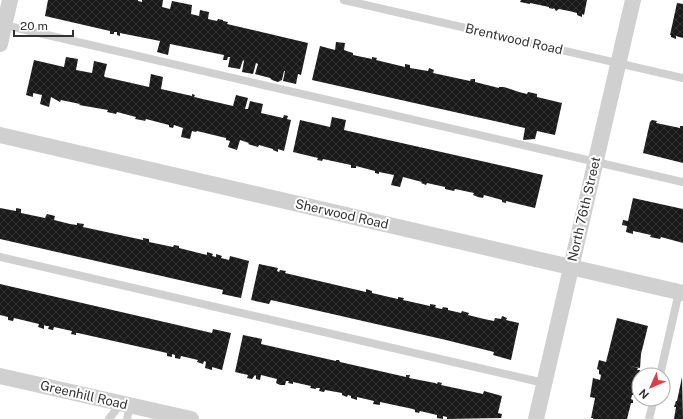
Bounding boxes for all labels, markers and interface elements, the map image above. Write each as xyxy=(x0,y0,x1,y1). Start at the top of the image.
scale bar xyxy=(14,12,73,38)
text: 20 m xyxy=(20,19,48,33)
street label: Brentwood Road xyxy=(464,20,564,58)
street label: North 76th Street xyxy=(565,155,603,263)
street label: Sherwood Road xyxy=(294,196,390,232)
north arrow xyxy=(631,367,671,407)
street label: Greenhill Road xyxy=(39,378,129,412)
text: N xyxy=(637,387,651,401)

